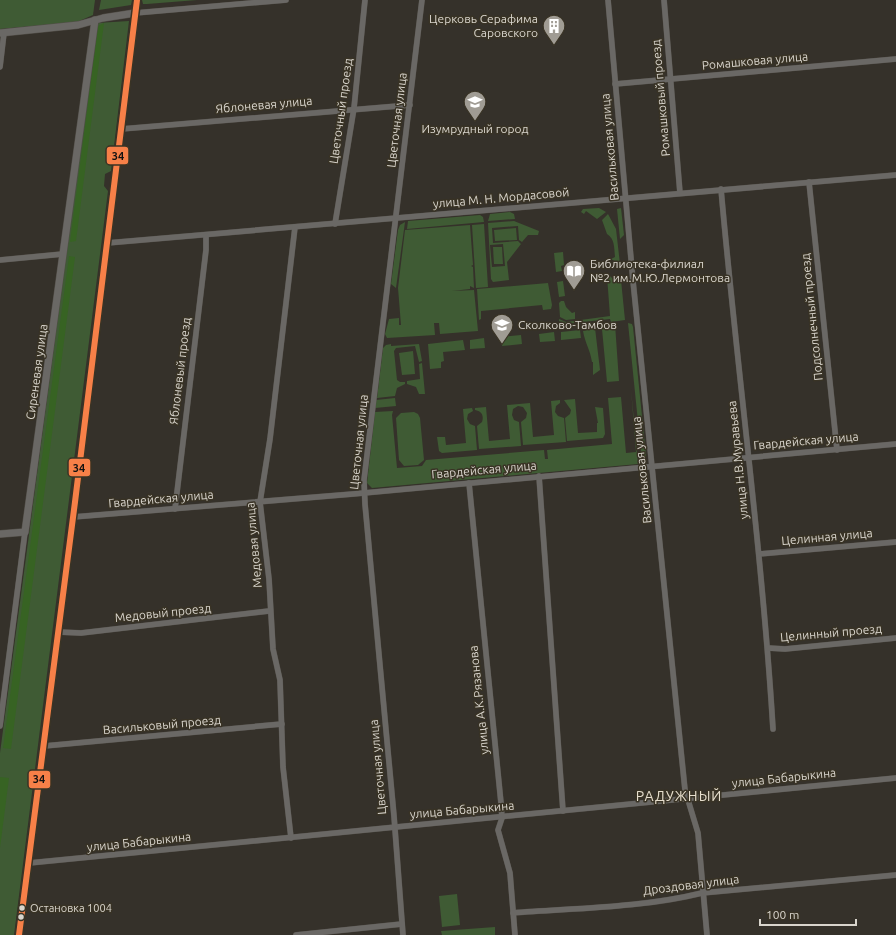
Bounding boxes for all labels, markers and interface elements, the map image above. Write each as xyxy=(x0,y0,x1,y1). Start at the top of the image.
place label: Церковь Серафима Саровского xyxy=(429,12,538,39)
building icon: Церковь Серафима Саровского xyxy=(541,13,567,46)
street label: Ромашковый проезд xyxy=(649,39,672,157)
street label: Ромашковая улица xyxy=(701,49,809,72)
street label: Цветочный проезд xyxy=(327,57,354,165)
street label: Цветочная улица xyxy=(384,72,409,168)
school or university icon: Изумрудный город xyxy=(462,89,488,122)
street label: Васильковая улица xyxy=(598,93,621,201)
street label: Яблоневая улица xyxy=(215,94,313,115)
place label: Изумрудный город xyxy=(421,122,529,135)
line badge: 34 xyxy=(106,146,129,165)
text: 34 xyxy=(112,150,124,162)
street label: улица М. Н. Мордасовой xyxy=(432,185,570,210)
street label: Подсолнечный проезд xyxy=(798,253,825,381)
place label: Библиотека-филиал №2 им.М.Ю.Лермонтова xyxy=(590,257,730,284)
library icon: Библиотека-филиал №2 им.М.Ю.Лермонтова xyxy=(561,258,587,291)
school or university icon: Сколково-Тамбов xyxy=(489,312,515,345)
street label: Яблоневый проезд xyxy=(166,317,193,425)
place label: Сколково-Тамбов xyxy=(518,318,617,331)
street label: Сиреневая улица xyxy=(23,323,50,421)
street label: Цветочная улица xyxy=(347,394,370,490)
street label: улица Н.В.Муравьева xyxy=(725,400,750,520)
street label: Васильковая улица xyxy=(629,416,654,524)
street label: Гвардейская улица xyxy=(753,429,859,452)
line badge: 34 xyxy=(68,458,91,477)
street label: Гвардейская улица xyxy=(431,458,537,481)
text: 34 xyxy=(73,462,85,474)
street label: Гвардейская улица xyxy=(108,487,214,510)
street label: Медовая улица xyxy=(243,502,264,588)
street label: Целинная улица xyxy=(781,526,873,547)
street label: Медовый проезд xyxy=(114,601,212,624)
street label: Целинный проезд xyxy=(779,622,882,643)
street label: улица А.К.Рязанова xyxy=(466,645,491,755)
street label: Васильковый проезд xyxy=(102,713,222,736)
street label: Цветочная улица xyxy=(367,719,388,815)
street label: улица Бабарыкина xyxy=(731,766,837,789)
line badge: 34 xyxy=(28,770,51,789)
text: 34 xyxy=(33,773,45,785)
district label: РАДУЖНЫЙ xyxy=(636,787,722,804)
street label: улица Бабарыкина xyxy=(409,798,515,821)
street label: улица Бабарыкина xyxy=(86,830,192,853)
street label: Дроздовая улица xyxy=(642,872,740,897)
scale bar xyxy=(760,901,856,927)
place label: Остановка 1004 xyxy=(30,902,112,914)
marker: Остановка 1004 xyxy=(17,903,27,913)
text: 100 m xyxy=(766,908,799,921)
unlabelled marker xyxy=(16,912,26,922)

